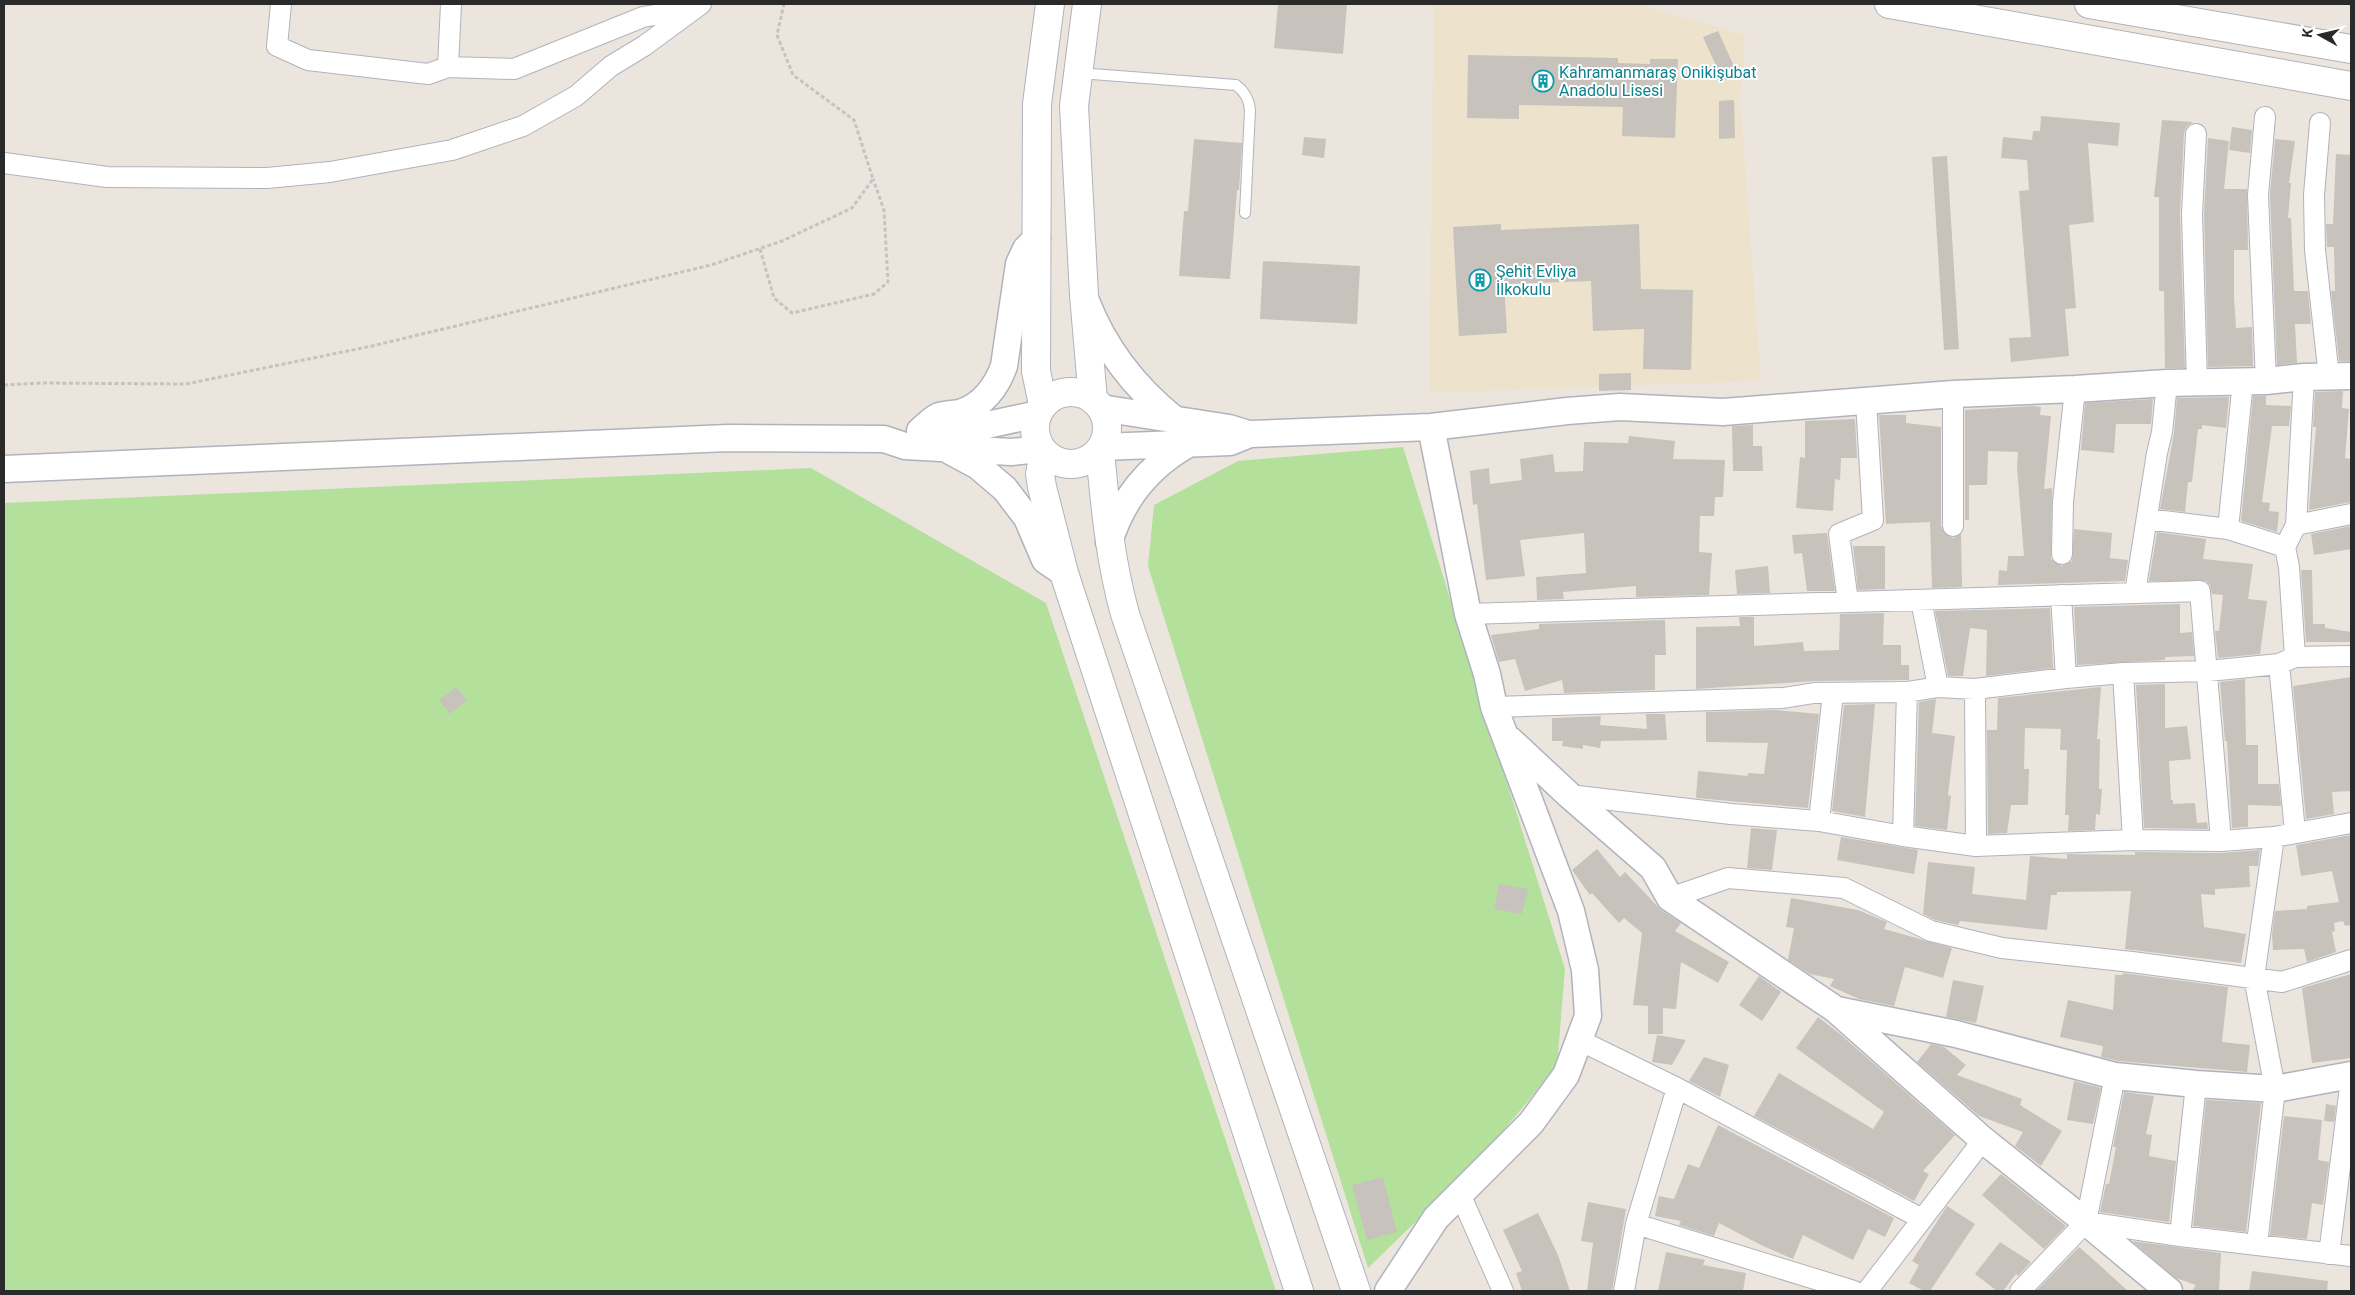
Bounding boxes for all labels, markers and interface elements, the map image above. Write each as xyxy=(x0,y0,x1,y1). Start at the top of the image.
north arrow xyxy=(2295,10,2345,60)
text: K xyxy=(2299,28,2316,39)
place label: Kahramanmaraş Onikişubat Anadolu Lisesi xyxy=(1559,63,1756,100)
building icon: Kahramanmaraş Onikişubat Anadolu Lisesi xyxy=(1531,69,1555,93)
place label: Şehit Evliya İlkokulu xyxy=(1496,262,1576,299)
building icon: Şehit Evliya İlkokulu xyxy=(1468,268,1492,292)

